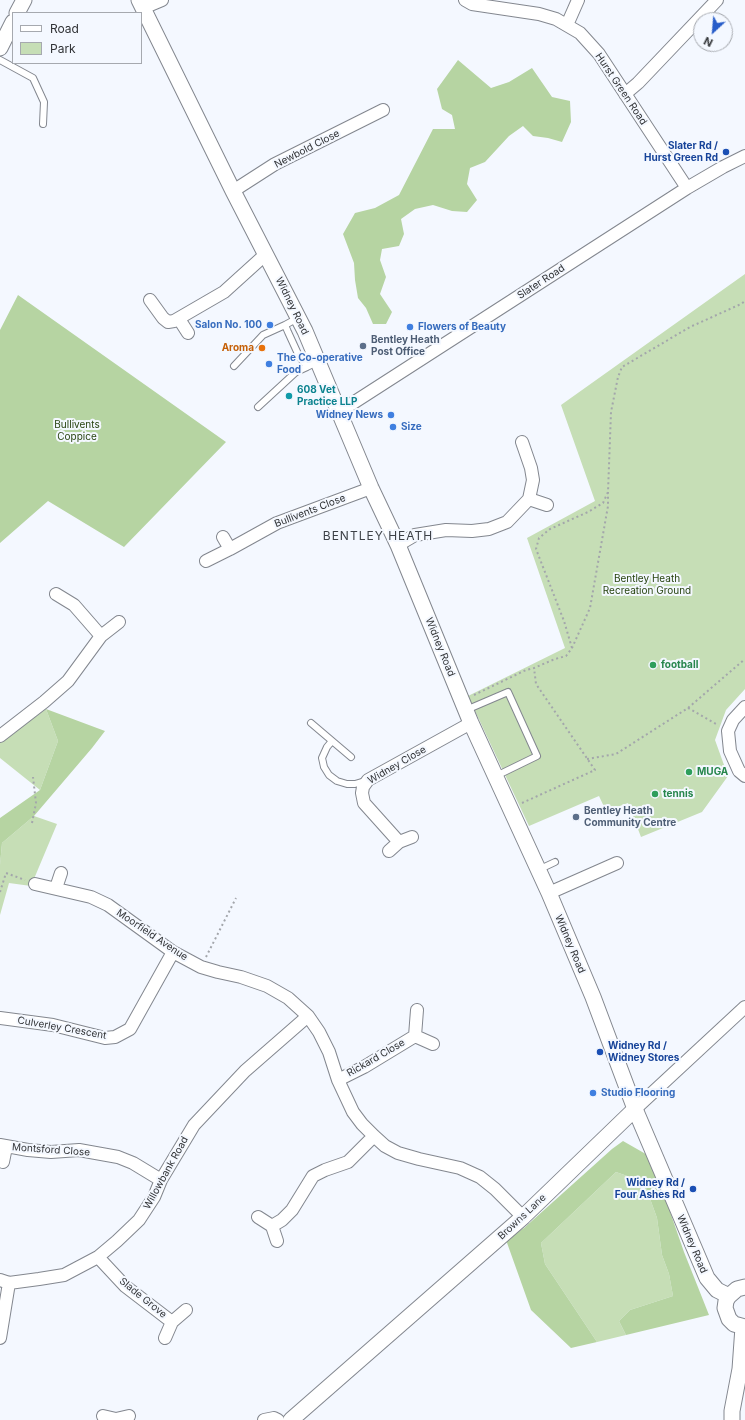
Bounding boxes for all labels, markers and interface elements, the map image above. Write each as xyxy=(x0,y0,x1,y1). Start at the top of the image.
legend xyxy=(12,12,142,64)
north arrow xyxy=(693,12,733,52)
text: Road xyxy=(50,21,79,36)
text: N xyxy=(701,34,715,50)
text: Park xyxy=(50,41,76,56)
street label: Hurst Green Road xyxy=(593,51,649,127)
street label: Newbold Close xyxy=(272,127,342,171)
place label: Slater Rd / Hurst Green Rd xyxy=(644,140,718,164)
marker: Slater Rd / Hurst Green Rd xyxy=(721,147,731,157)
street label: Slater Road xyxy=(515,262,567,302)
street label: Widney Road xyxy=(273,275,311,337)
place label: Salon No. 100 xyxy=(195,319,262,331)
marker: Salon No. 100 xyxy=(265,320,275,330)
place label: Flowers of Beauty xyxy=(418,321,506,333)
marker: Flowers of Beauty xyxy=(405,322,415,332)
place label: Bentley Heath Post Office xyxy=(371,334,440,358)
marker: Bentley Heath Post Office xyxy=(358,341,368,351)
place label: Aroma xyxy=(222,342,254,354)
marker: Aroma xyxy=(257,343,267,353)
place label: The Co-operative Food xyxy=(277,352,363,376)
marker: The Co-operative Food xyxy=(264,359,274,369)
place label: 608 Vet Practice LLP xyxy=(297,384,357,408)
marker: 608 Vet Practice LLP xyxy=(284,391,294,401)
place label: Widney News xyxy=(316,409,383,421)
marker: Widney News xyxy=(386,410,396,420)
park label: Bullivents Coppice xyxy=(54,419,100,442)
place label: Size xyxy=(401,421,422,433)
marker: Size xyxy=(388,422,398,432)
street label: Bullivents Close xyxy=(273,492,347,530)
district label: BENTLEY HEATH xyxy=(323,529,433,543)
park label: Bentley Heath Recreation Ground xyxy=(603,573,691,596)
street label: Widney Road xyxy=(423,616,457,678)
place label: football xyxy=(661,659,698,671)
marker: football xyxy=(648,660,658,670)
street label: Widney Close xyxy=(366,744,428,786)
place label: MUGA xyxy=(697,766,728,778)
marker: MUGA xyxy=(684,767,694,777)
place label: tennis xyxy=(663,788,693,800)
marker: tennis xyxy=(650,789,660,799)
place label: Bentley Heath Community Centre xyxy=(584,805,676,828)
marker: Bentley Heath Community Centre xyxy=(571,812,581,822)
street label: Moorfield Avenue xyxy=(114,907,190,963)
street label: Widney Road xyxy=(552,913,588,975)
street label: Culverley Crescent xyxy=(17,1014,107,1042)
street label: Rickard Close xyxy=(345,1037,407,1079)
place label: Widney Rd / Widney Stores xyxy=(608,1040,679,1064)
marker: Widney Rd / Widney Stores xyxy=(595,1047,605,1057)
place label: Studio Flooring xyxy=(601,1087,675,1099)
marker: Studio Flooring xyxy=(588,1088,598,1098)
street label: Willowbank Road xyxy=(141,1135,191,1211)
street label: Montsford Close xyxy=(12,1141,90,1159)
place label: Widney Rd / Four Ashes Rd xyxy=(615,1177,685,1200)
marker: Widney Rd / Four Ashes Rd xyxy=(688,1184,698,1194)
street label: Browns Lane xyxy=(496,1192,548,1242)
street label: Widney Road xyxy=(674,1213,710,1275)
street label: Slade Grove xyxy=(117,1275,169,1321)

